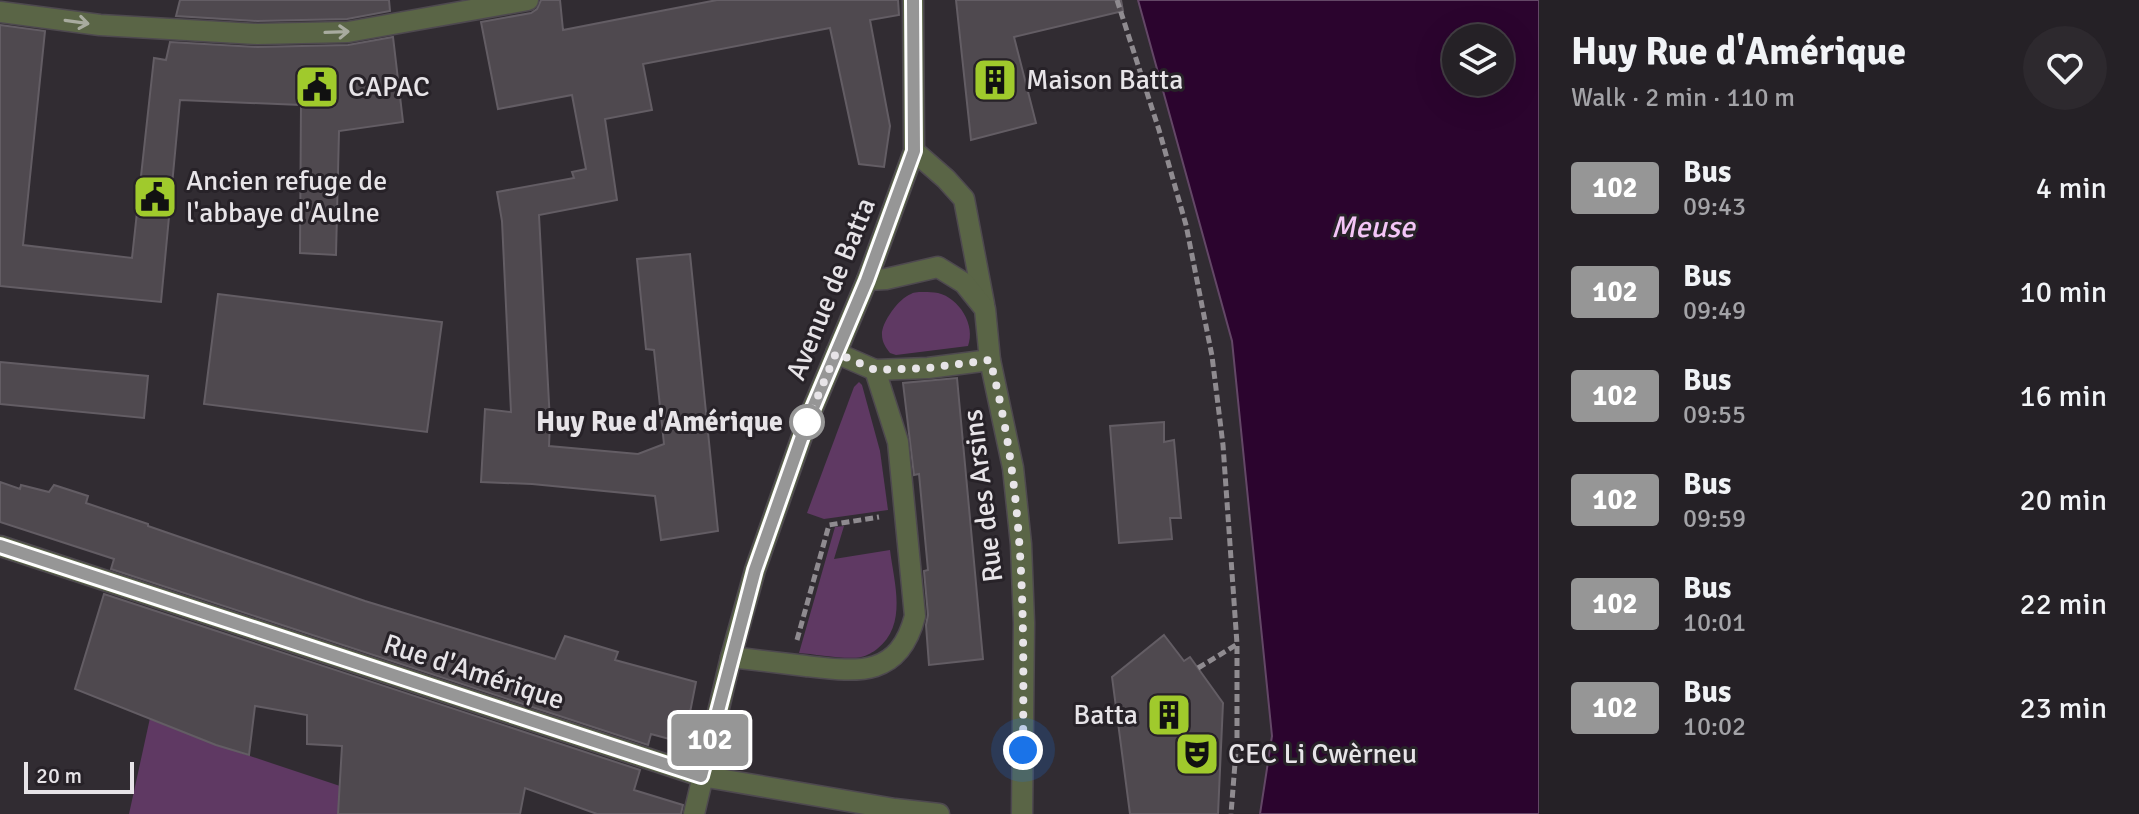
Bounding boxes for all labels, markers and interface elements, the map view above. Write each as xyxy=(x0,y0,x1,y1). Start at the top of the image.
one-way arrow xyxy=(64,15,89,30)
one-way arrow xyxy=(323,24,350,39)
map controls xyxy=(1442,24,1514,96)
button: layers xyxy=(1442,24,1514,96)
button: heart xyxy=(2023,26,2107,110)
text: Huy Rue d'Amérique xyxy=(1571,28,1906,75)
building icon: Maison Batta xyxy=(971,56,1019,104)
public building icon: CAPAC xyxy=(293,63,341,111)
place label: Maison Batta xyxy=(1026,63,1183,97)
place label: CAPAC xyxy=(348,70,430,104)
text: Walk · 2 min · 110 m xyxy=(1571,82,1795,114)
text: Bus xyxy=(1683,154,1731,191)
place label: Ancien refuge de l'abbaye d'Aulne xyxy=(186,164,387,230)
text: 4 min xyxy=(2036,170,2107,207)
text: 102 xyxy=(1592,171,1638,205)
public building icon: Ancien refuge de l'abbaye d'Aulne xyxy=(131,173,179,221)
text: 09:43 xyxy=(1683,191,1746,223)
street label: Avenue de Batta xyxy=(779,193,883,385)
water label: Meuse xyxy=(1331,209,1417,246)
text: Bus xyxy=(1683,258,1731,295)
text: 10 min xyxy=(2020,274,2107,311)
text: 102 xyxy=(1592,275,1638,309)
text: 09:49 xyxy=(1683,295,1746,327)
text: Bus xyxy=(1683,362,1731,399)
text: 16 min xyxy=(2020,378,2107,415)
text: 102 xyxy=(1592,379,1638,413)
text: 09:55 xyxy=(1683,399,1746,431)
place label: Huy Rue d'Amérique xyxy=(536,405,783,439)
marker: Huy Rue d'Amérique xyxy=(790,405,824,439)
street label: Rue des Arsins xyxy=(956,408,1010,584)
text: Bus xyxy=(1683,466,1731,503)
text: 20 min xyxy=(2020,482,2107,519)
text: 102 xyxy=(1592,483,1638,517)
text: 09:59 xyxy=(1683,503,1746,535)
text: Bus xyxy=(1683,570,1731,607)
text: 22 min xyxy=(2020,586,2107,623)
text: 102 xyxy=(1592,587,1638,621)
text: 10:01 xyxy=(1683,607,1746,639)
street label: Rue d'Amérique xyxy=(379,627,569,717)
text: Bus xyxy=(1683,674,1731,711)
text: 23 min xyxy=(2020,690,2107,727)
building icon: Batta xyxy=(1145,691,1193,739)
text: 102 xyxy=(1592,691,1638,725)
place label: Batta xyxy=(1073,698,1138,732)
text: 10:02 xyxy=(1683,711,1746,743)
line badge: 102 xyxy=(664,714,756,766)
text: 102 xyxy=(687,723,733,757)
your location xyxy=(1003,730,1043,770)
theatre icon: CEC Li Cwèrneu xyxy=(1173,730,1221,778)
place label: CEC Li Cwèrneu xyxy=(1228,737,1417,771)
scale bar xyxy=(24,758,134,794)
text: 20 m xyxy=(36,762,82,789)

